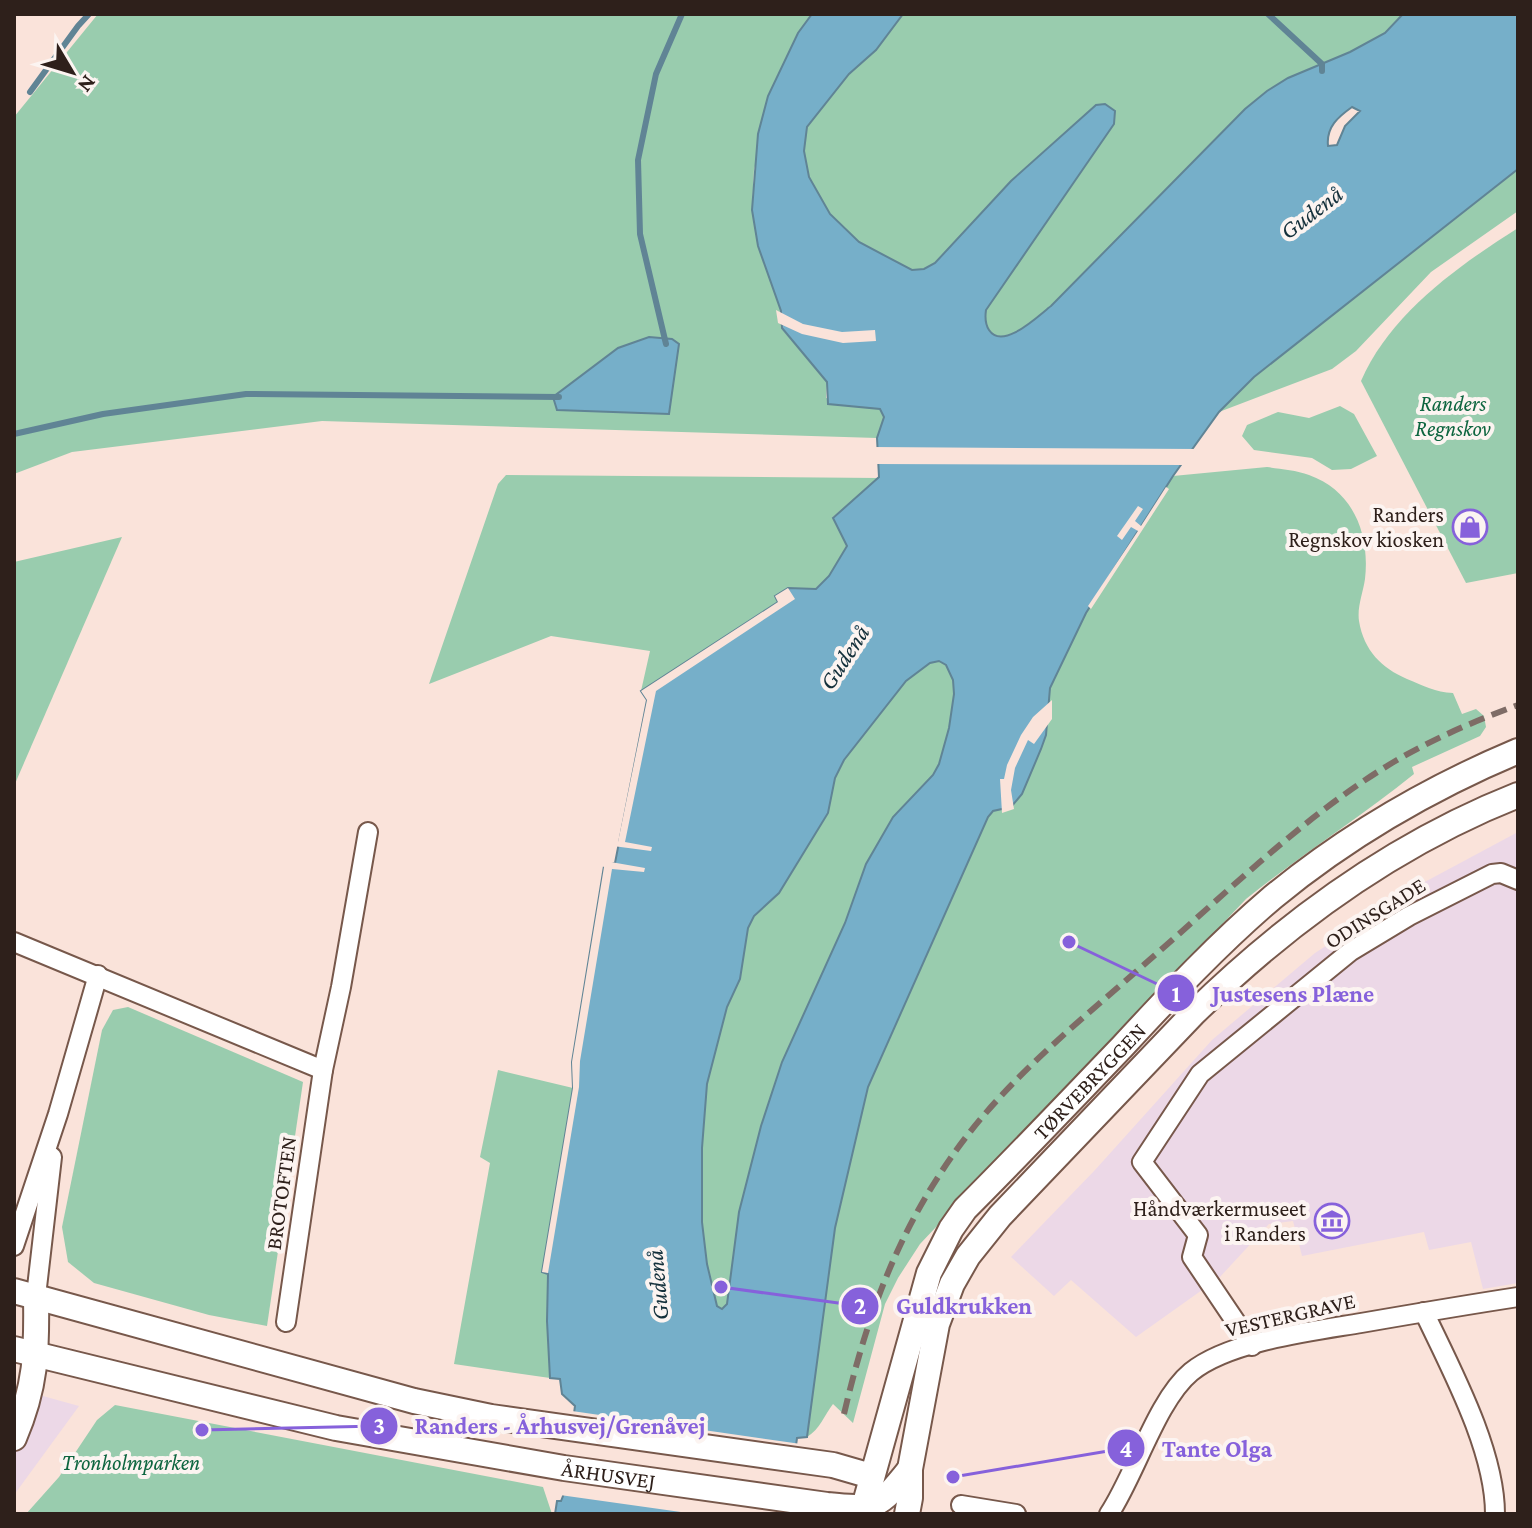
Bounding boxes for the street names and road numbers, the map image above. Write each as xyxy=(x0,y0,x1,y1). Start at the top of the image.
street label: ODINSGADE xyxy=(1320,872,1430,954)
street label: TØRVEBRYGGEN xyxy=(1028,1018,1151,1145)
street label: BROTOFTEN xyxy=(261,1135,301,1251)
street label: VESTERGRAVE xyxy=(1223,1288,1357,1342)
street label: ÅRHUSVEJ xyxy=(560,1455,657,1493)

